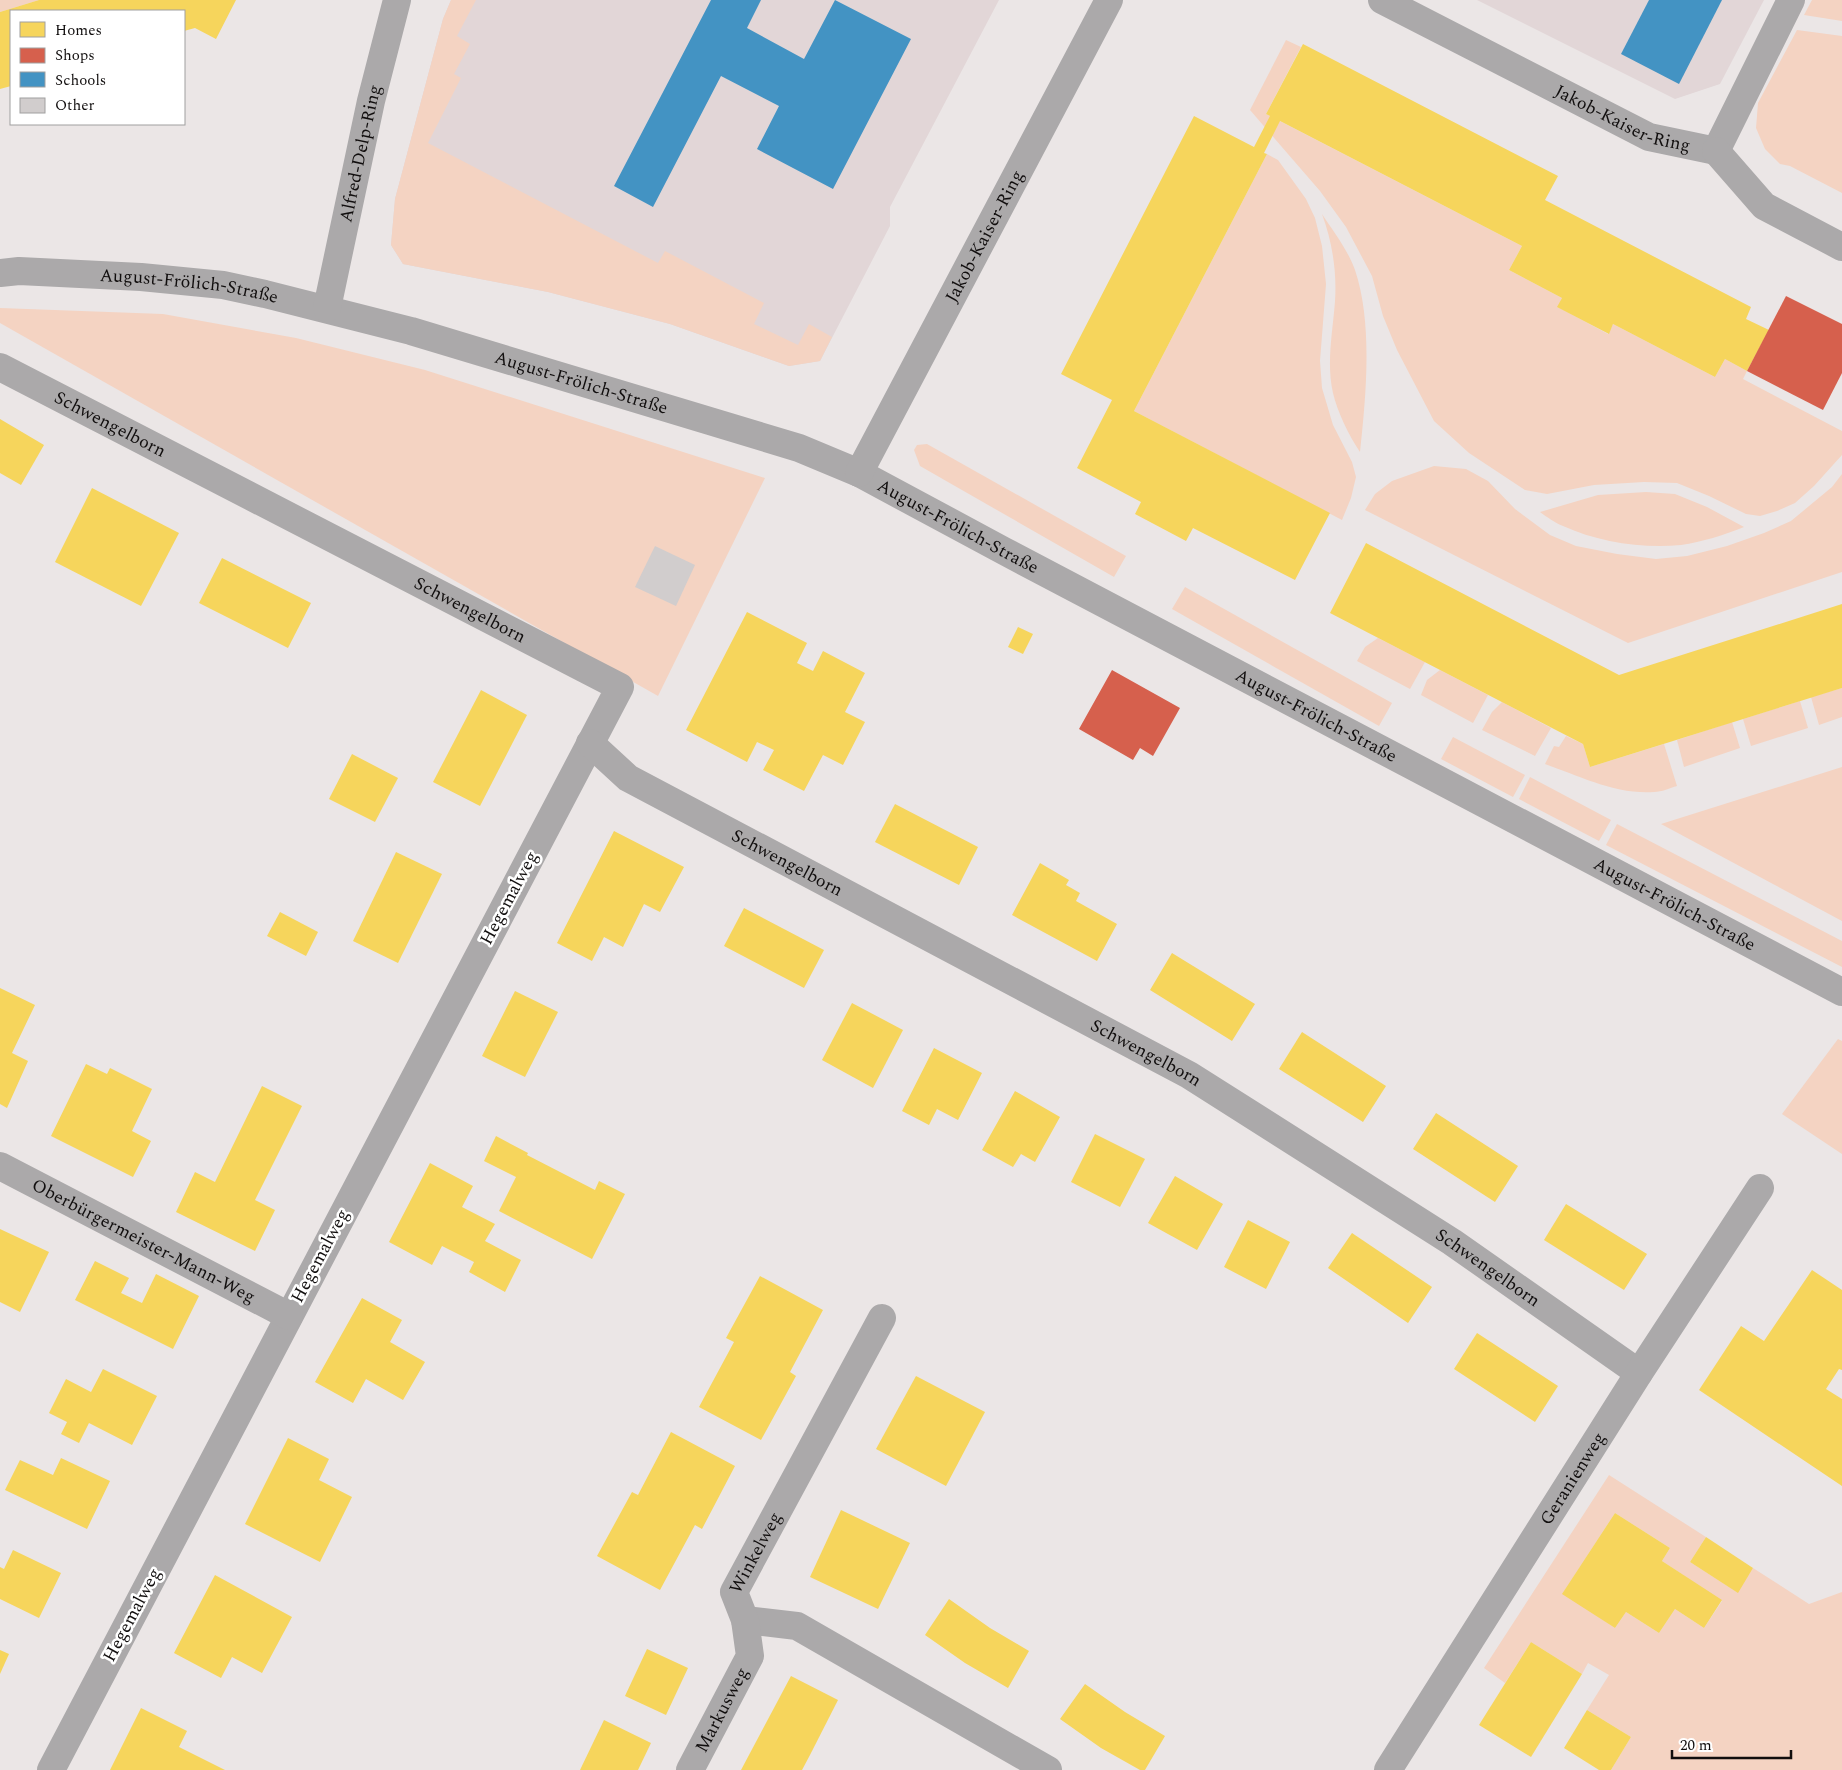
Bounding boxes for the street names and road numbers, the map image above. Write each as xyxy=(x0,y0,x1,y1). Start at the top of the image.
street label: Jakob-Kaiser-Ring xyxy=(1550,77,1693,159)
street label: Alfred-Delp-Ring xyxy=(332,82,388,225)
street label: Jakob-Kaiser-Ring xyxy=(938,165,1030,307)
street label: August-Frölich-Straße xyxy=(99,261,281,310)
street label: August-Frölich-Straße xyxy=(491,343,671,421)
street label: Schwengelborn xyxy=(49,384,171,464)
street label: August-Frölich-Straße xyxy=(873,472,1044,581)
street label: Schwengelborn xyxy=(409,569,531,650)
street label: August-Frölich-Straße xyxy=(1230,662,1402,769)
street label: Schwengelborn xyxy=(727,822,848,903)
street label: Hegemalweg xyxy=(473,846,545,950)
street label: August-Frölich-Straße xyxy=(1589,850,1761,958)
street label: Schwengelborn xyxy=(1086,1012,1207,1093)
street label: Oberbürgermeister-Mann-Weg xyxy=(27,1171,261,1310)
street label: Hegemalweg xyxy=(284,1204,356,1308)
street label: Schwengelborn xyxy=(1430,1221,1546,1314)
street label: Geranienweg xyxy=(1533,1426,1612,1530)
street label: Winkelweg xyxy=(722,1507,788,1598)
street label: Hegemalweg xyxy=(96,1563,168,1667)
street label: Markusweg xyxy=(688,1662,755,1757)

